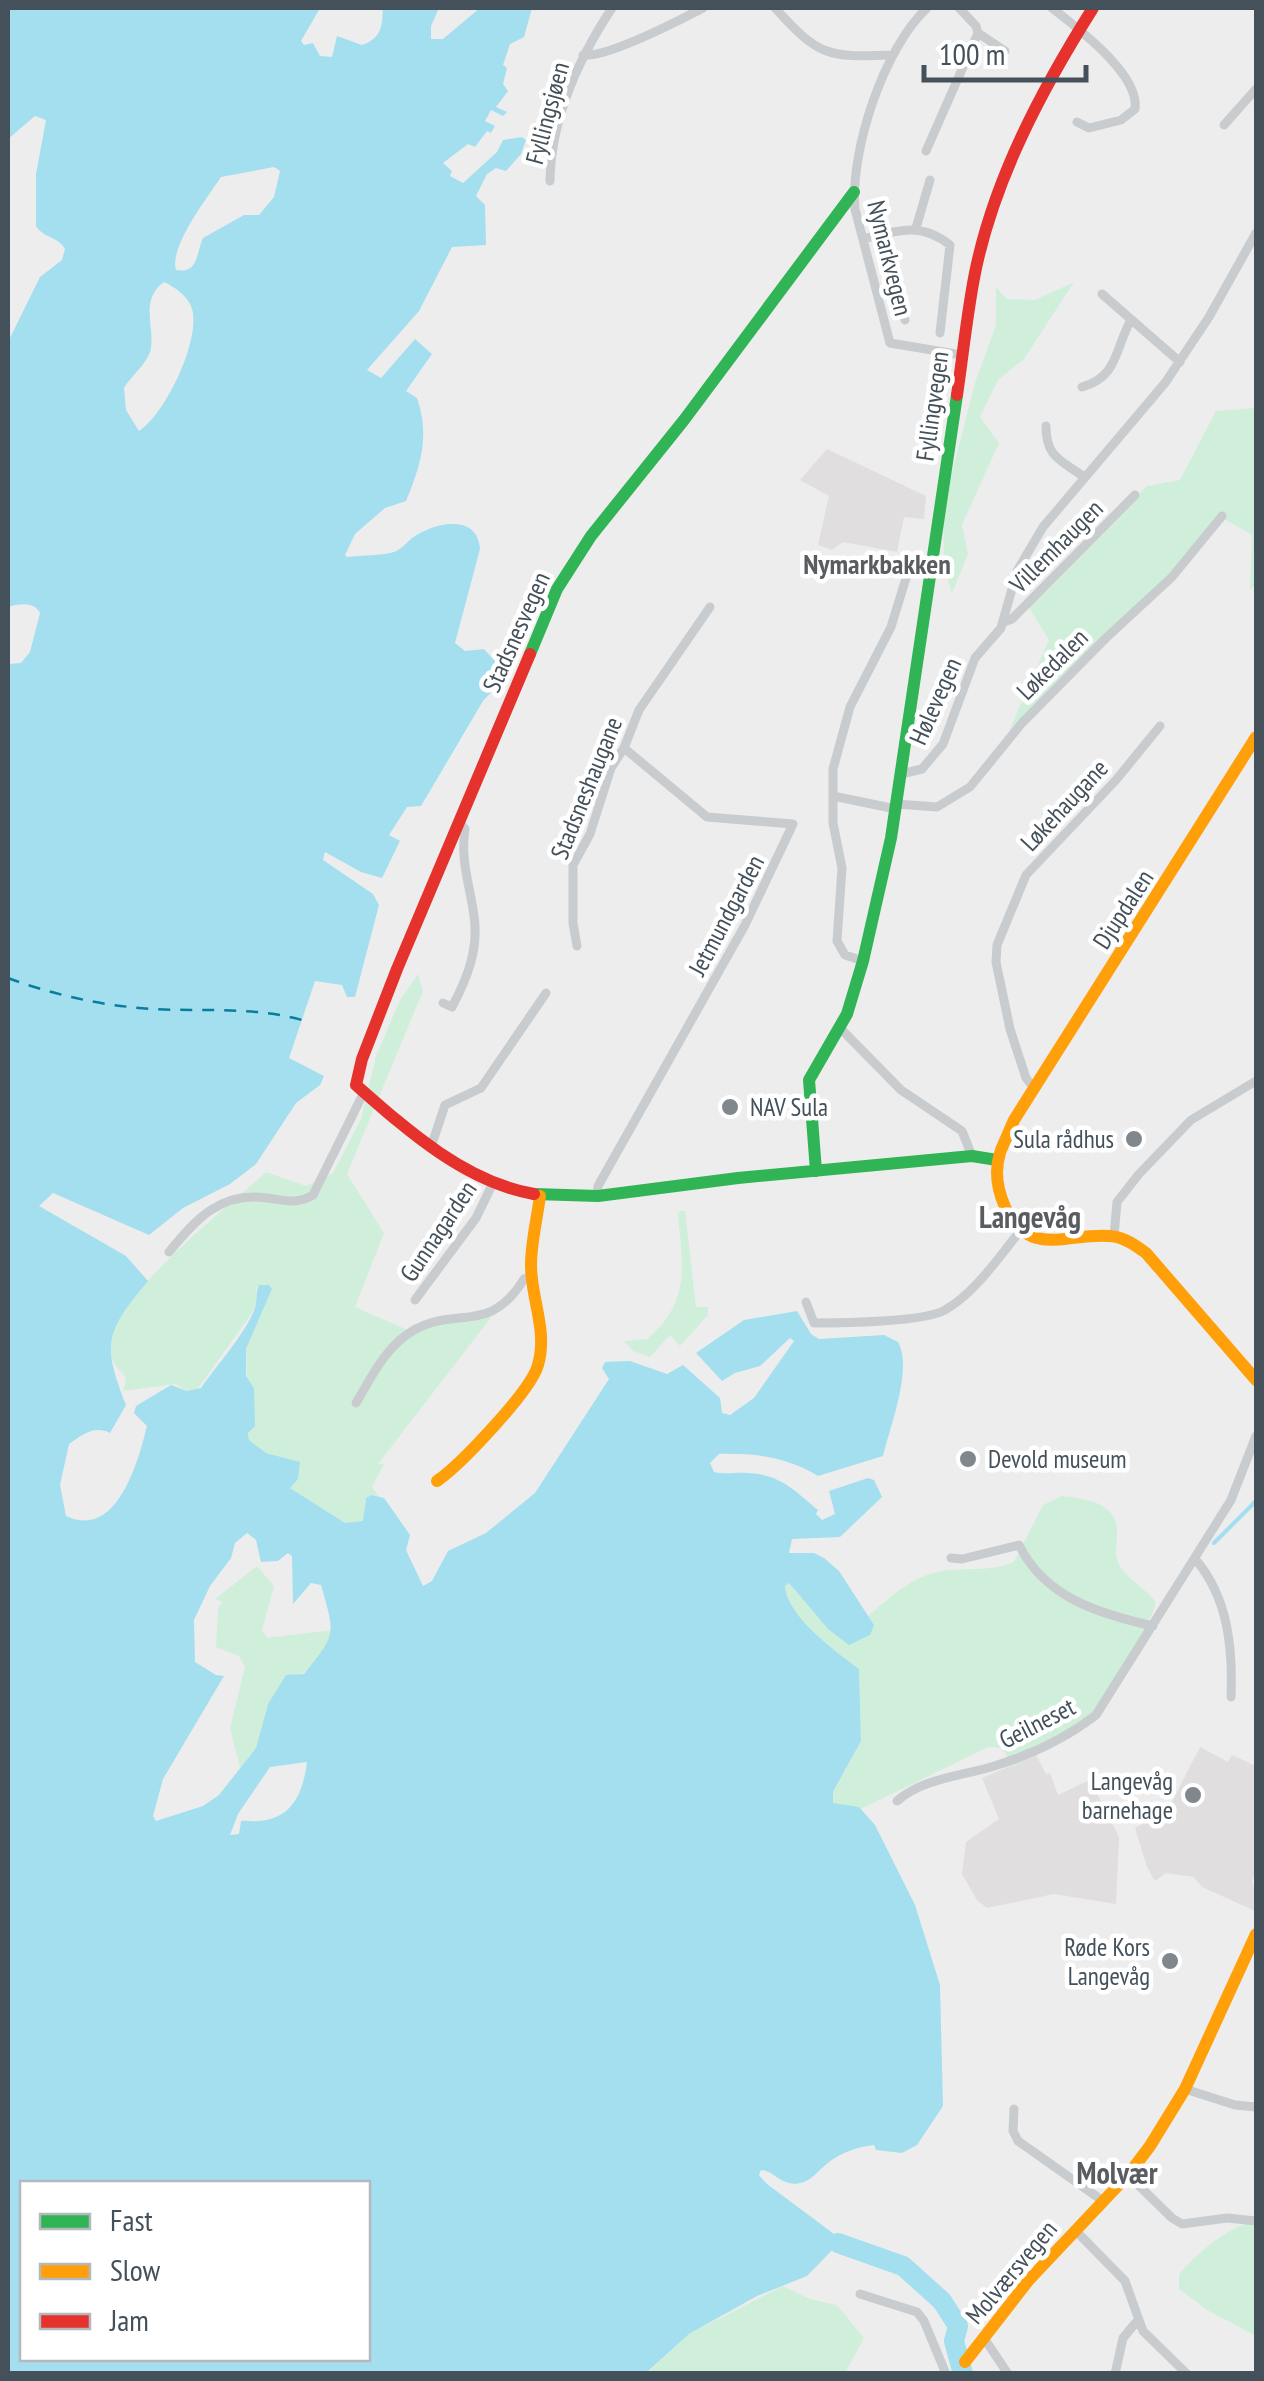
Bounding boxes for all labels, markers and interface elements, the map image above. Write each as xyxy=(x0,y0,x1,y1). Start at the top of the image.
scale bar xyxy=(924,20,1086,82)
text: 100 m xyxy=(939,34,1005,73)
street label: Fyllingsjøen xyxy=(518,58,576,168)
street label: Nymarkvegen xyxy=(860,197,920,319)
street label: Fyllingvegen xyxy=(908,349,956,463)
street label: Villemhaugen xyxy=(1002,493,1109,600)
district label: Nymarkbakken xyxy=(803,545,951,582)
street label: Stadsnesvegen xyxy=(475,567,557,697)
street label: Løkedalen xyxy=(1010,622,1094,706)
street label: Hølevegen xyxy=(902,652,968,750)
street label: Stadsneshaugane xyxy=(543,712,629,864)
street label: Løkehaugane xyxy=(1013,752,1115,858)
street label: Jetmundgarden xyxy=(680,849,771,982)
street label: Djupdalen xyxy=(1086,863,1160,955)
place label: NAV Sula xyxy=(750,1091,828,1123)
marker: NAV Sula xyxy=(719,1096,741,1118)
place label: Sula rådhus xyxy=(1013,1123,1114,1155)
marker: Sula rådhus xyxy=(1123,1128,1145,1150)
street label: Gunnagarden xyxy=(393,1174,483,1288)
district label: Langevåg xyxy=(979,1197,1081,1236)
place label: Devold museum xyxy=(988,1443,1127,1475)
marker: Devold museum xyxy=(957,1448,979,1470)
street label: Geilneset xyxy=(994,1690,1080,1756)
place label: Langevåg barnehage xyxy=(1082,1765,1173,1826)
marker: Langevåg barnehage xyxy=(1182,1784,1204,1806)
place label: Røde Kors Langevåg xyxy=(1064,1931,1150,1992)
marker: Røde Kors Langevåg xyxy=(1159,1950,1181,1972)
district label: Molvær xyxy=(1077,2153,1158,2192)
legend xyxy=(20,2181,370,2361)
text: Fast xyxy=(110,2200,154,2239)
street label: Molværsvegen xyxy=(958,2214,1064,2330)
text: Slow xyxy=(110,2250,161,2289)
text: Jam xyxy=(109,2300,149,2339)

